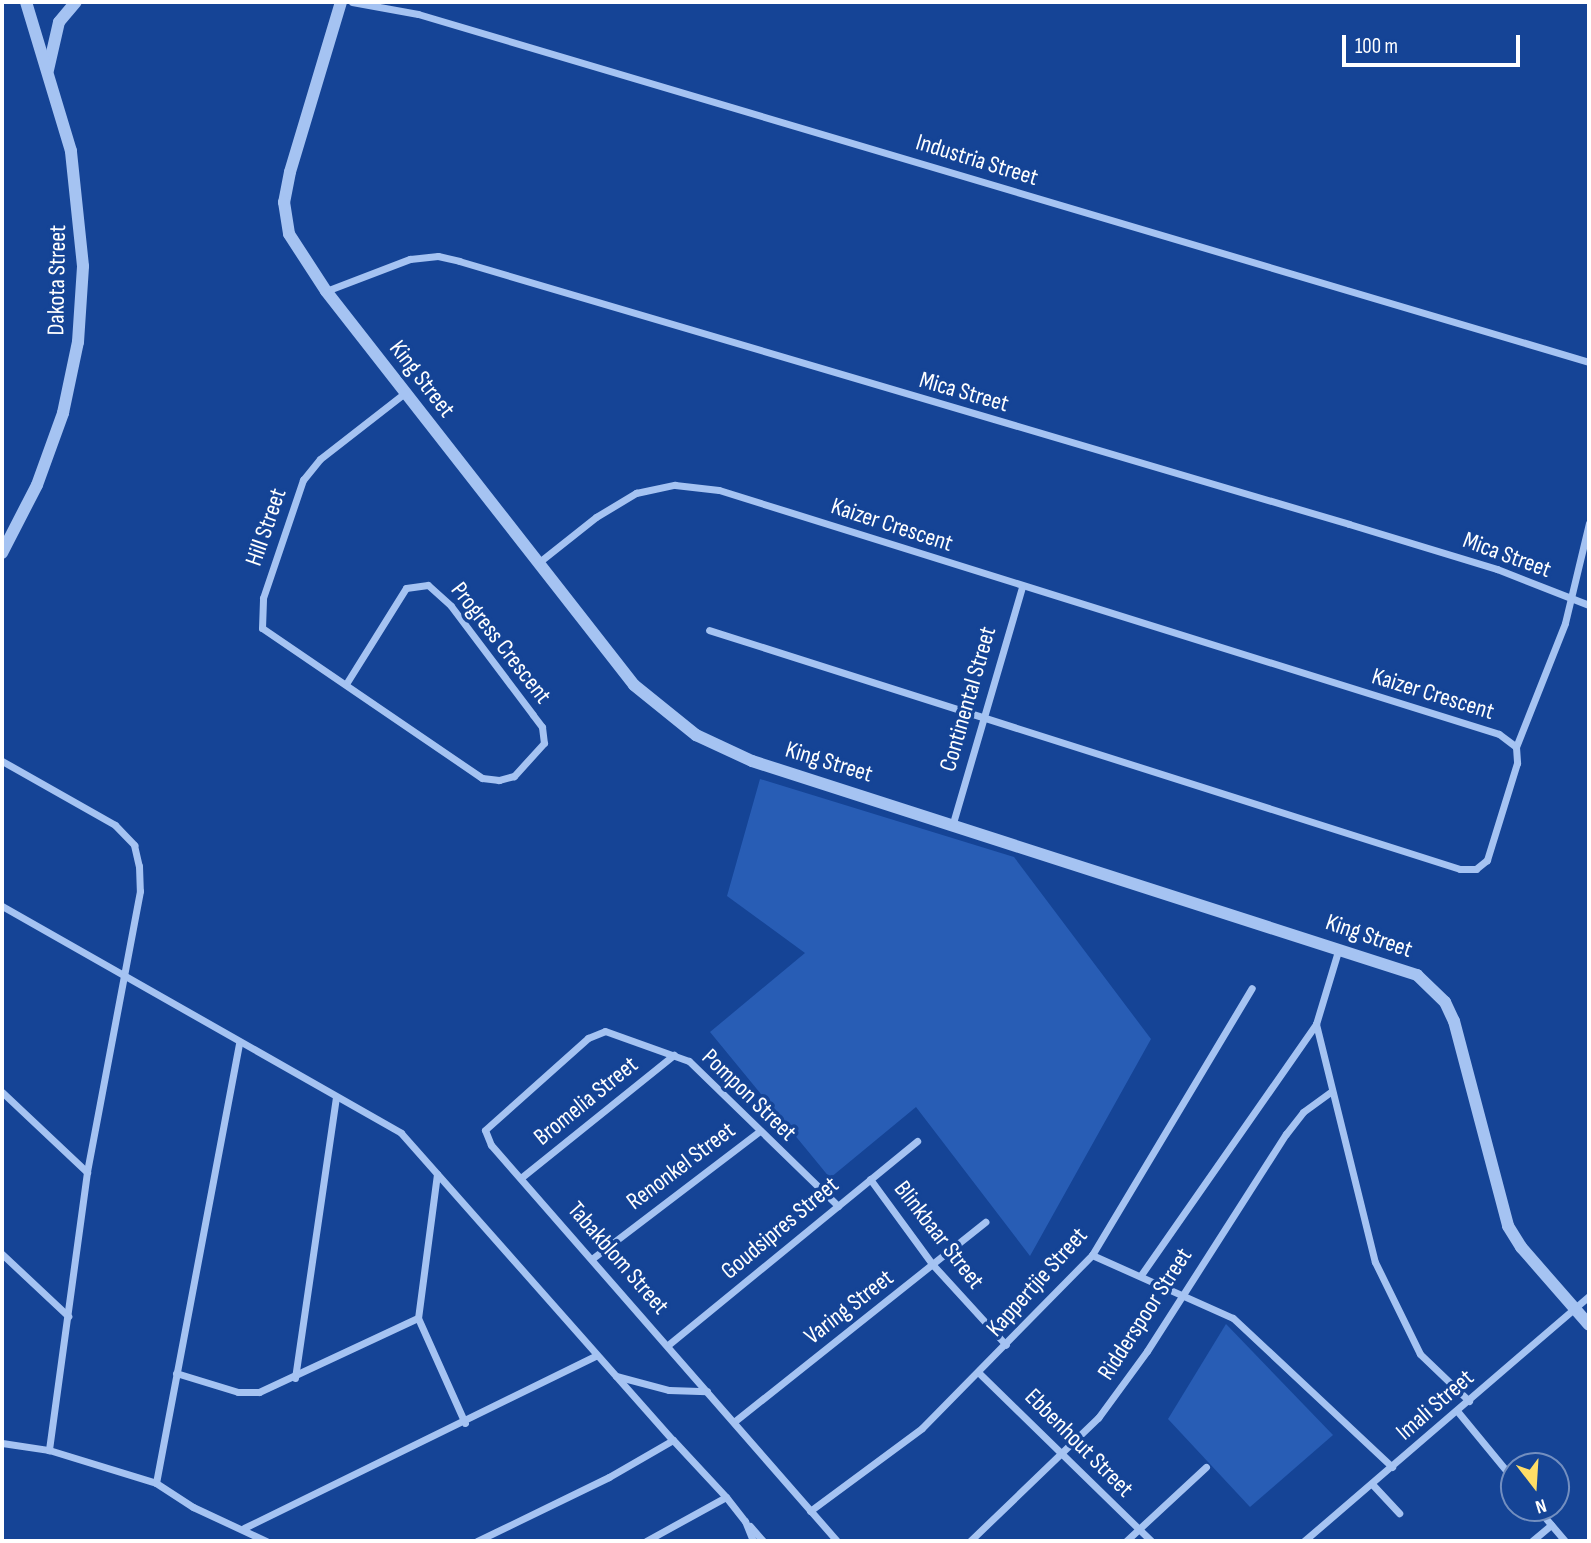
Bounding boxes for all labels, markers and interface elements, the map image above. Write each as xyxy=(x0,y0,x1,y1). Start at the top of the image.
scale bar xyxy=(1346,21,1524,65)
text: 100 m xyxy=(1355,34,1398,59)
street label: Industria Street xyxy=(912,128,1042,192)
street label: Dakota Street xyxy=(42,224,72,336)
street label: King Street xyxy=(383,335,461,423)
street label: Mica Street xyxy=(916,366,1012,418)
street label: Hill Street xyxy=(239,484,293,570)
street label: Kaizer Crescent xyxy=(827,492,957,558)
street label: Mica Street xyxy=(1459,526,1555,584)
street label: Progress Crescent xyxy=(445,577,557,709)
street label: Continental Street xyxy=(934,623,1002,775)
street label: Kaizer Crescent xyxy=(1368,662,1498,726)
street label: King Street xyxy=(782,735,876,789)
street label: King Street xyxy=(1322,908,1416,964)
street label: Pompon Street xyxy=(696,1043,802,1147)
street label: Bromelia Street xyxy=(528,1050,644,1152)
street label: Renonkel Street xyxy=(621,1116,741,1216)
street label: Goudsipres Street xyxy=(715,1171,845,1285)
street label: Blinkbaar Street xyxy=(888,1175,990,1295)
street label: Tabakblom Street xyxy=(561,1196,675,1320)
street label: Kappertjie Street xyxy=(981,1222,1093,1342)
street label: Ridderspoor Street xyxy=(1092,1243,1198,1385)
street label: Varing Street xyxy=(799,1263,899,1351)
street label: Imali Street xyxy=(1390,1363,1480,1447)
street label: Ebbenhout Street xyxy=(1019,1383,1139,1503)
north arrow xyxy=(1500,1452,1570,1522)
text: N xyxy=(1532,1493,1549,1518)

